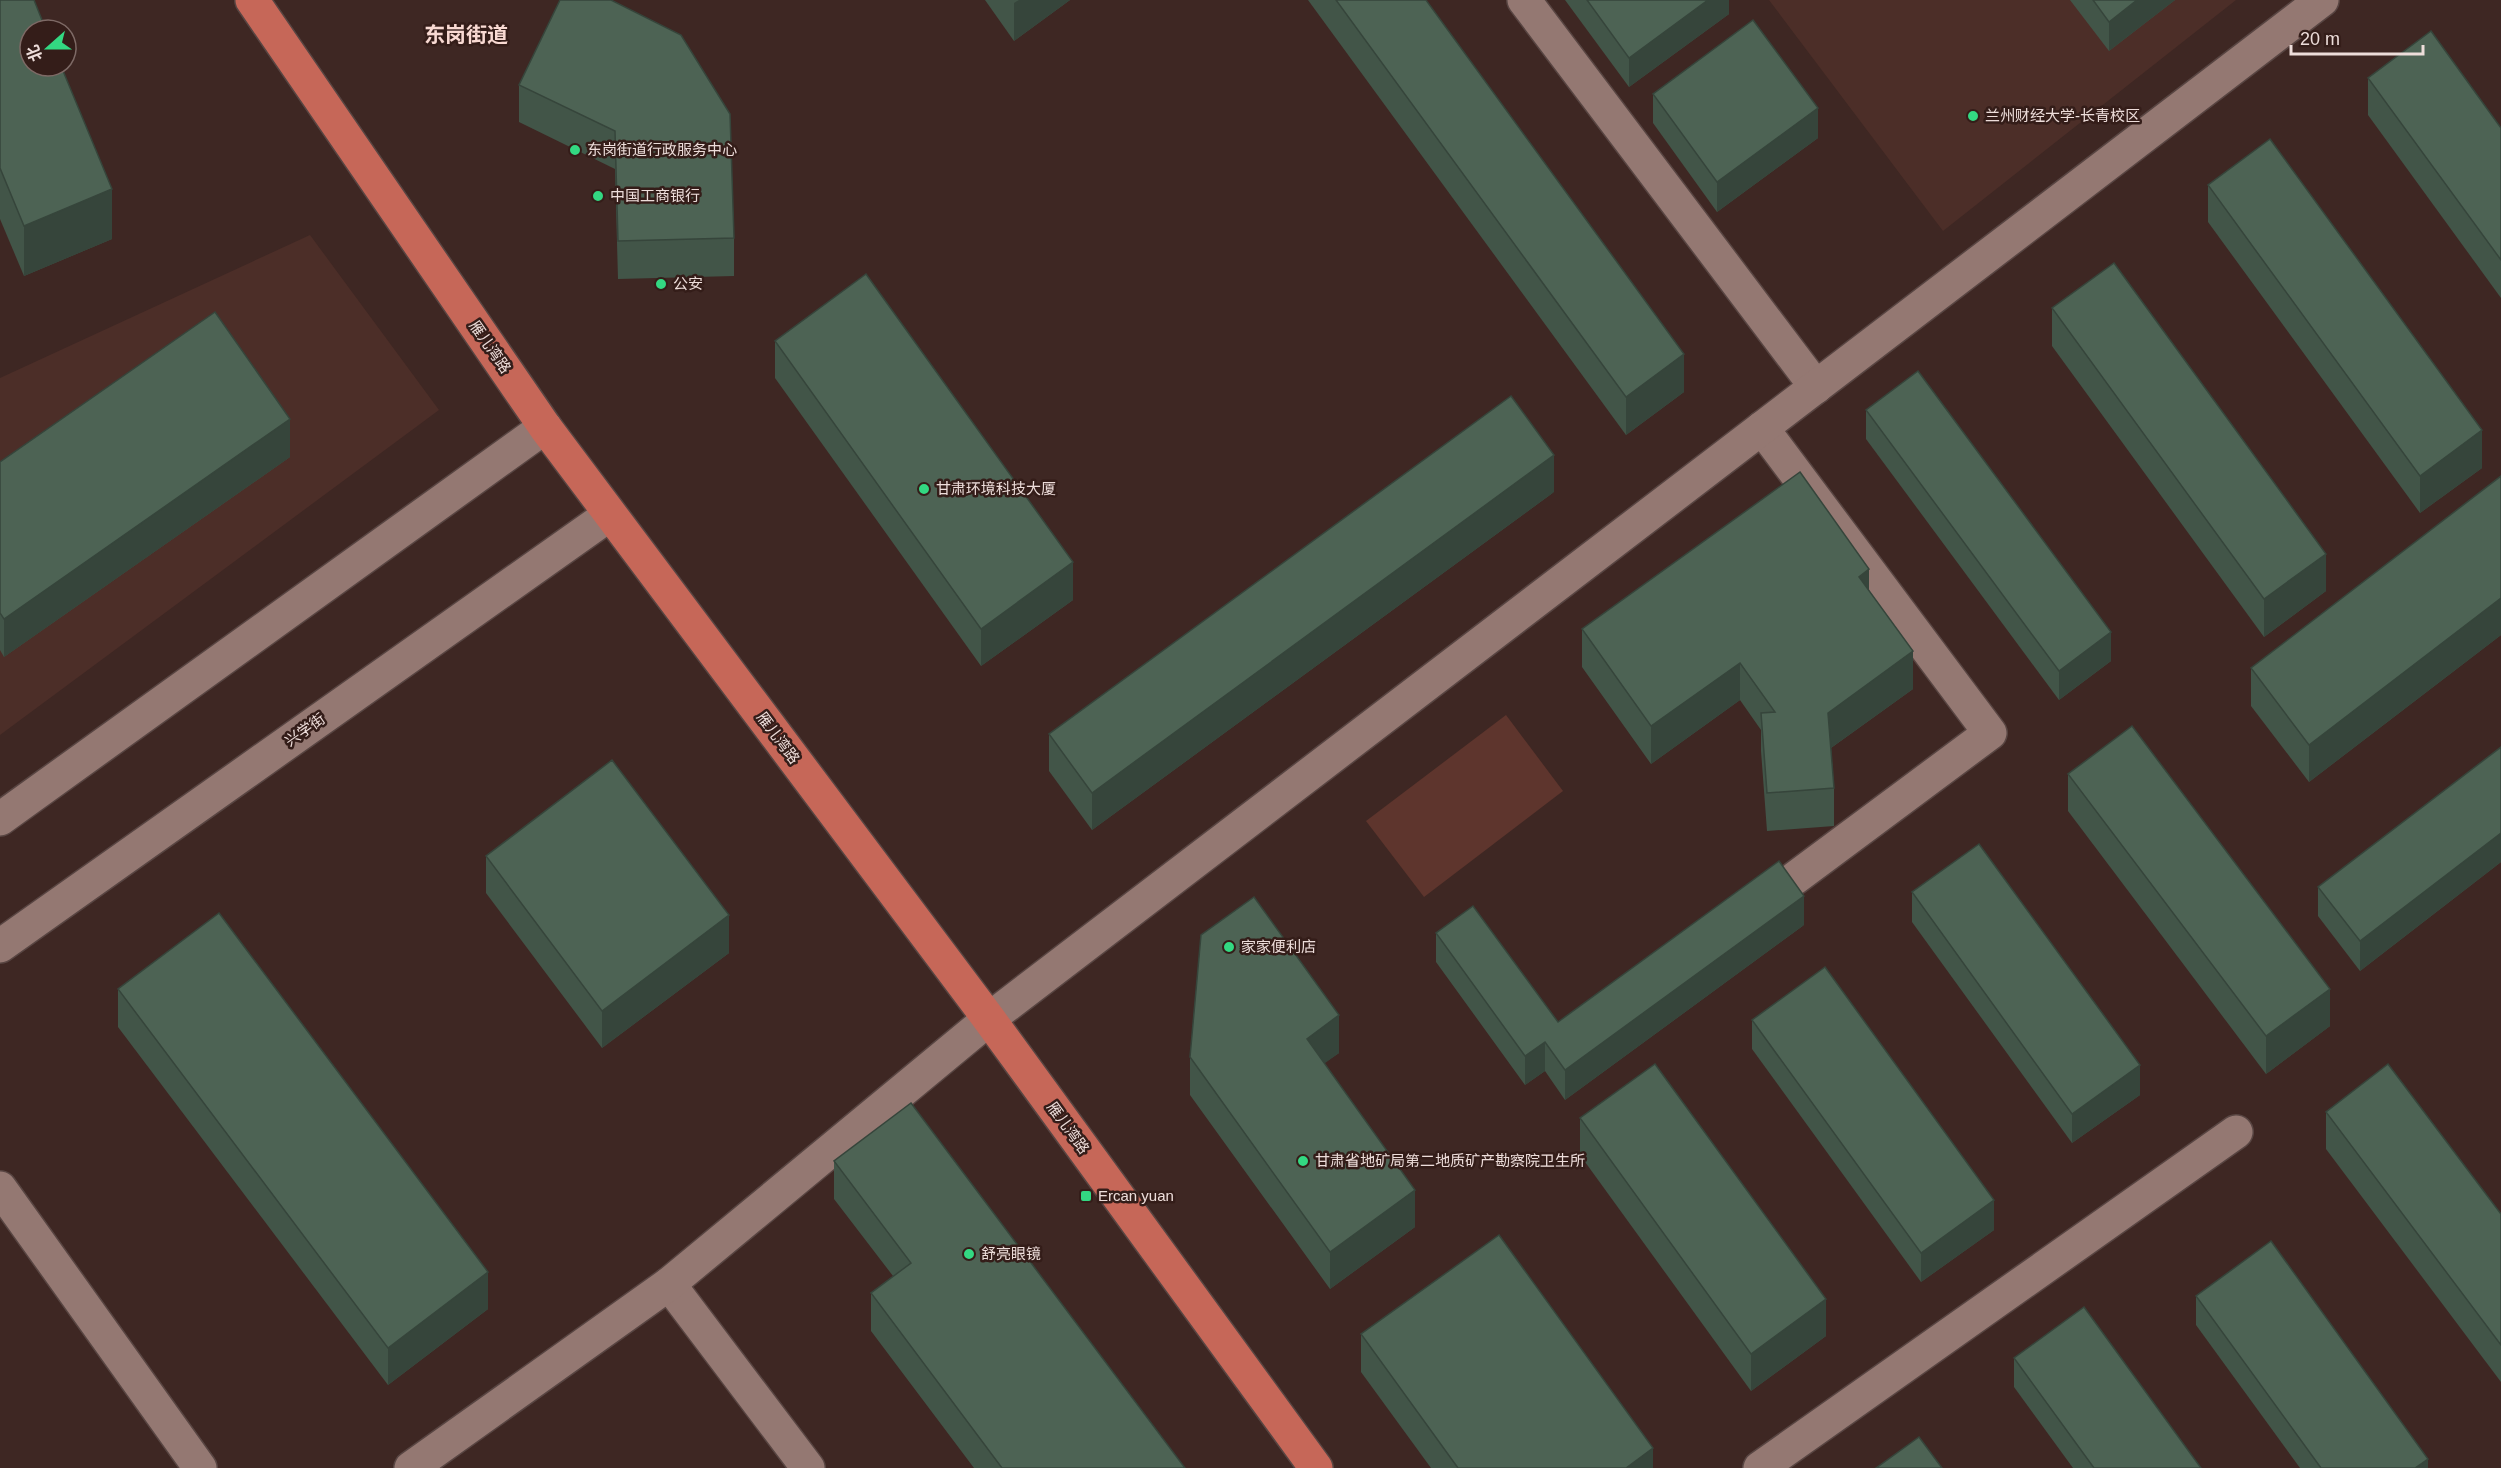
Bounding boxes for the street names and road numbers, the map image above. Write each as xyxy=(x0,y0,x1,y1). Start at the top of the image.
street label: 雁儿湾路 xyxy=(466,317,515,376)
street label: 雁儿湾路 xyxy=(754,709,803,767)
street label: 兴学街 xyxy=(281,710,328,749)
street label: 雁儿湾路 xyxy=(1044,1098,1093,1157)

